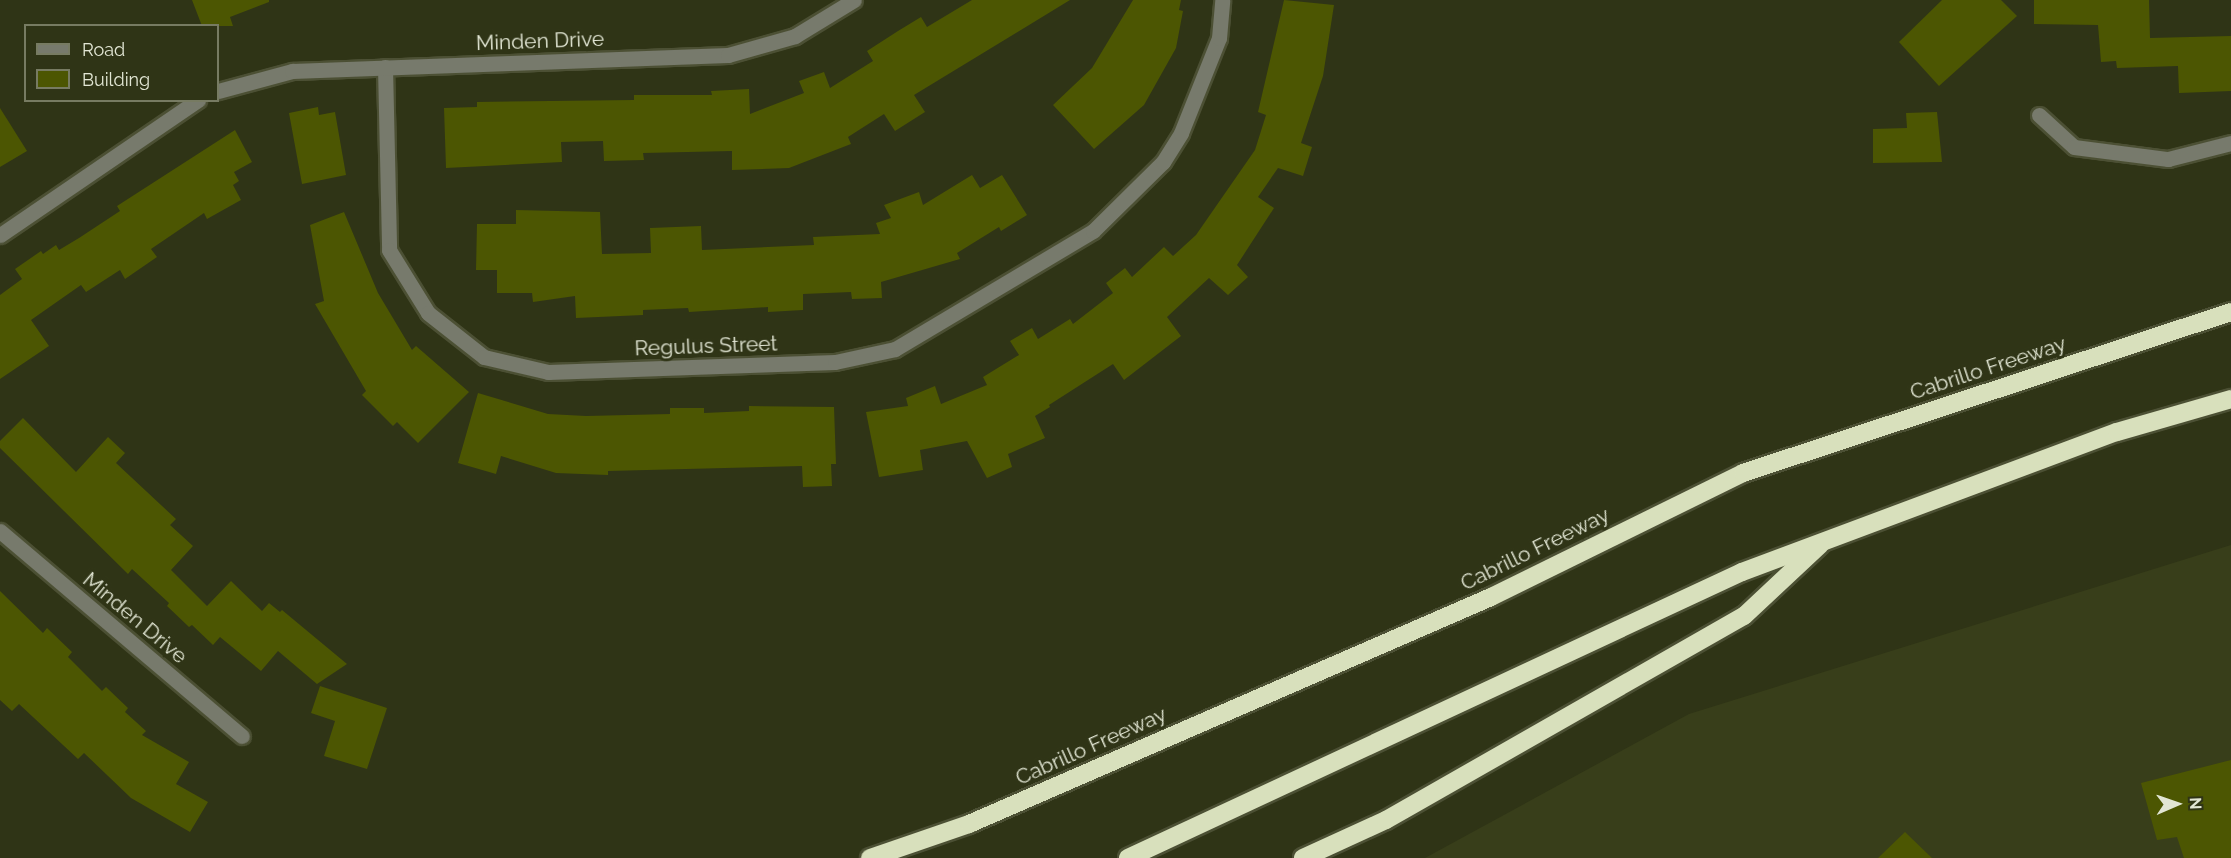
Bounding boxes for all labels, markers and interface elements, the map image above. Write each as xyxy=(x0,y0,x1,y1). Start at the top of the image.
legend xyxy=(24,24,219,102)
street label: Minden Drive xyxy=(475,26,605,56)
text: Road xyxy=(82,39,125,60)
text: Building xyxy=(82,69,150,90)
street label: Regulus Street xyxy=(634,331,778,361)
street label: Cabrillo Freeway xyxy=(1907,331,2069,405)
street label: Cabrillo Freeway xyxy=(1457,502,1613,596)
street label: Minden Drive xyxy=(78,567,192,669)
street label: Cabrillo Freeway xyxy=(1012,701,1170,791)
north arrow xyxy=(2147,774,2207,834)
text: N xyxy=(2186,797,2205,810)

